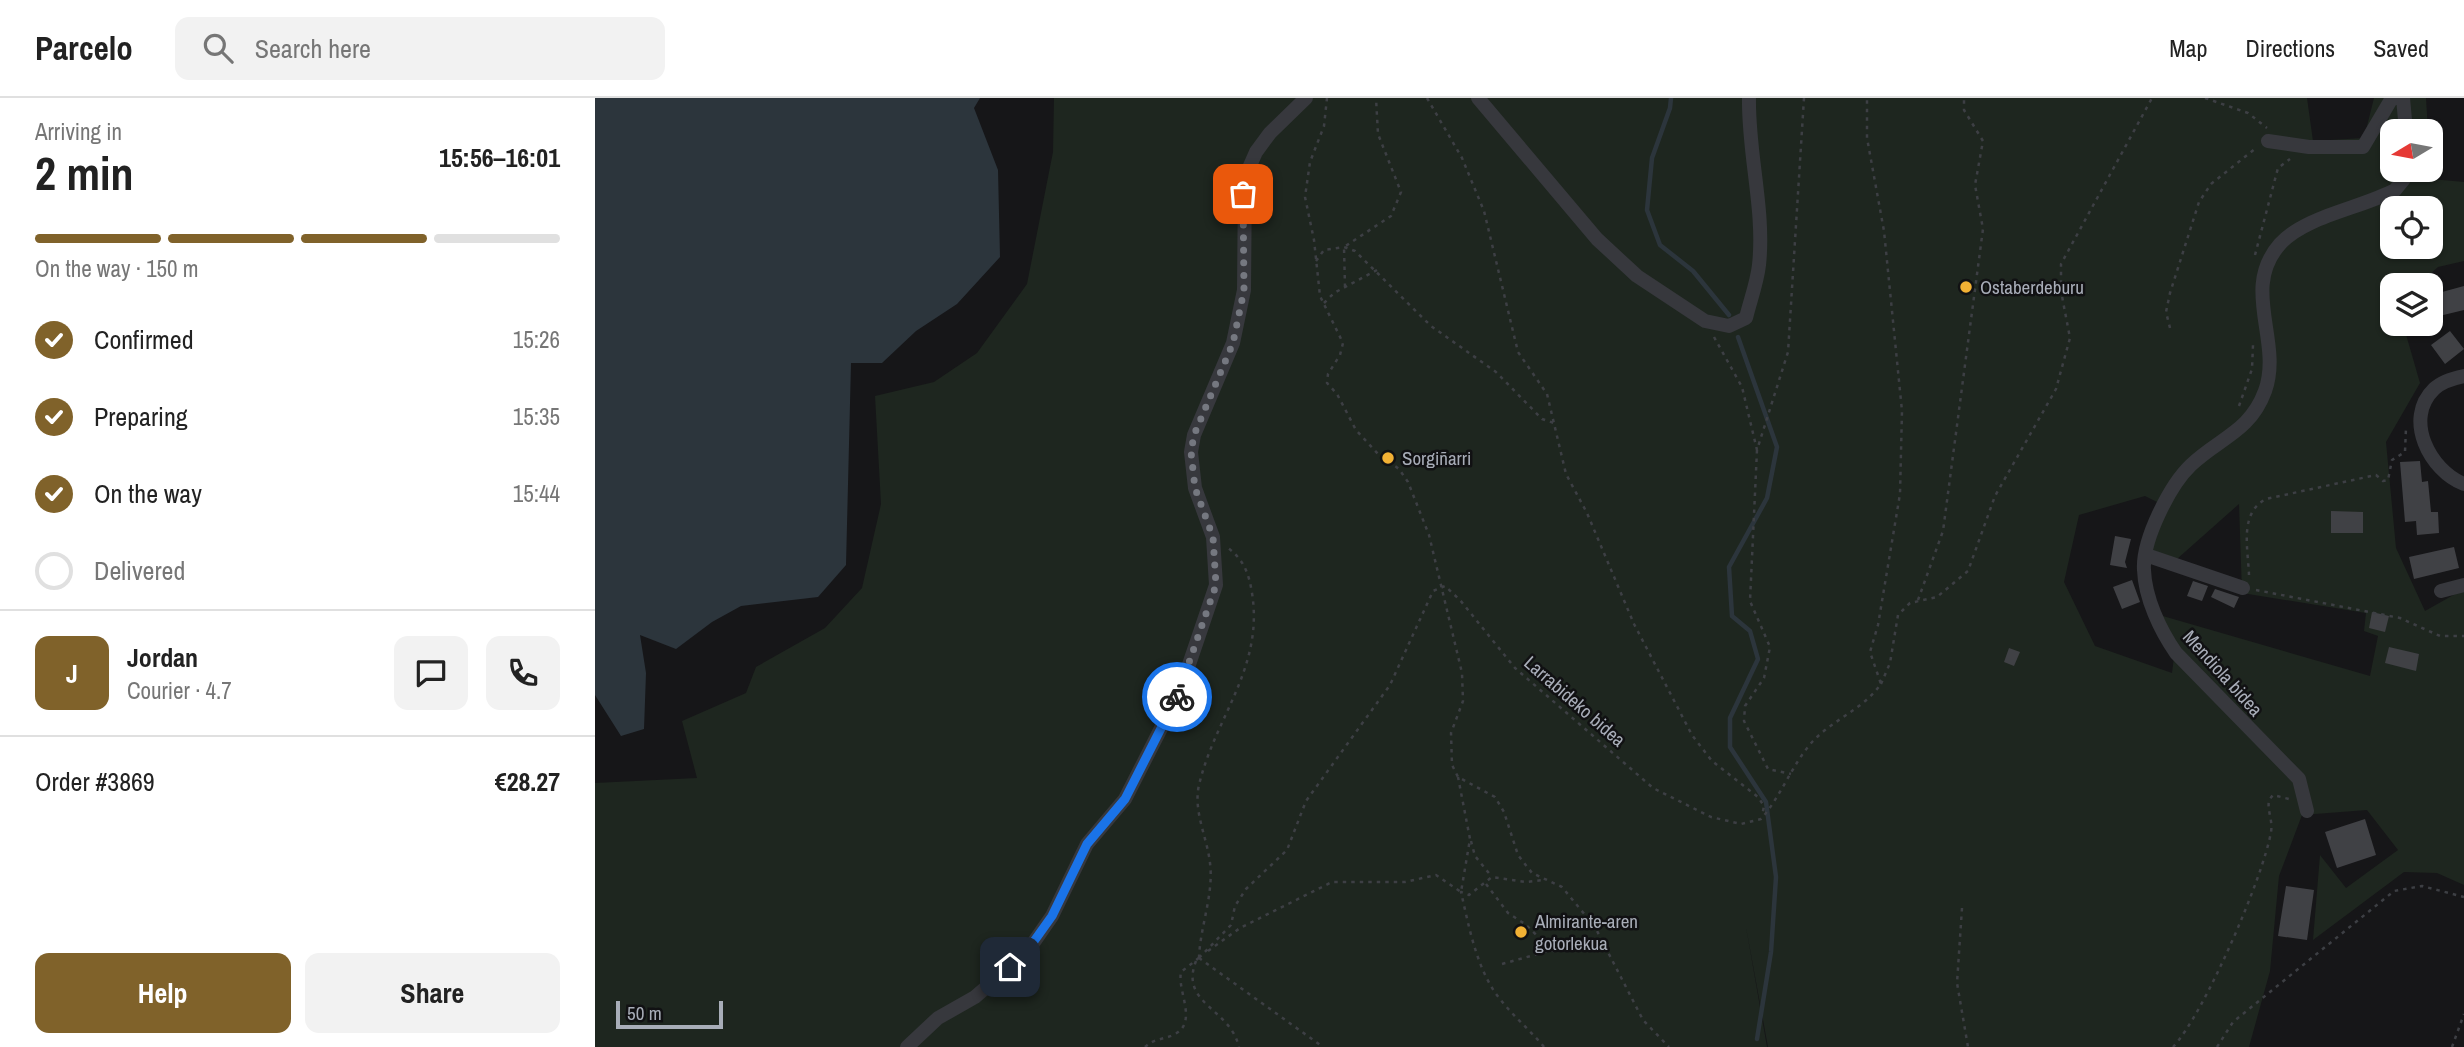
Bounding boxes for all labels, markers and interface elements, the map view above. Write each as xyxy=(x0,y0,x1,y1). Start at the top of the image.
search box xyxy=(175,17,665,80)
text: Parcelo xyxy=(35,26,133,70)
icon: search xyxy=(199,29,237,67)
text: Search here xyxy=(255,31,371,66)
text: Map xyxy=(2169,32,2207,64)
text: Directions xyxy=(2245,32,2335,64)
text: Saved xyxy=(2373,32,2429,64)
text: Arriving in xyxy=(35,116,122,147)
north arrow xyxy=(2380,119,2443,182)
map controls xyxy=(2380,119,2443,336)
text: 15:56–16:01 xyxy=(439,140,560,175)
text: 2 min xyxy=(35,142,134,204)
pin xyxy=(1213,164,1273,224)
icon: bag xyxy=(1224,175,1262,213)
button: locate xyxy=(2380,196,2443,259)
text: On the way · 150 m xyxy=(35,253,199,284)
button: layers xyxy=(2380,273,2443,336)
place label: Ostaberdeburu xyxy=(1980,274,2084,300)
marker: Ostaberdeburu xyxy=(1958,279,1974,295)
icon: check xyxy=(35,321,73,359)
text: Confirmed xyxy=(94,322,194,357)
text: 15:26 xyxy=(513,324,560,355)
icon: check xyxy=(35,398,73,436)
text: Preparing xyxy=(94,399,188,434)
text: 15:35 xyxy=(513,401,560,432)
place label: Sorgiñarri xyxy=(1402,445,1471,471)
marker: Sorgiñarri xyxy=(1380,450,1396,466)
icon: check xyxy=(35,475,73,513)
text: On the way xyxy=(94,476,202,511)
text: 15:44 xyxy=(513,478,560,509)
text: Delivered xyxy=(94,553,185,588)
street label: Mendiola bidea xyxy=(2177,624,2269,722)
button: chat xyxy=(394,636,468,710)
button: phone xyxy=(486,636,560,710)
text: Jordan xyxy=(127,640,198,675)
street label: Larrabideko bidea xyxy=(1519,650,1632,753)
text: J xyxy=(66,656,78,691)
courier xyxy=(1142,662,1212,732)
text: Courier · 4.7 xyxy=(127,675,232,706)
icon: bike xyxy=(1158,678,1196,716)
text: Order #3869 xyxy=(35,764,155,799)
text: €28.27 xyxy=(495,764,560,799)
place label: Almirante-aren gotorlekua xyxy=(1534,908,1638,956)
marker: Almirante-aren gotorlekua xyxy=(1513,924,1529,940)
pin xyxy=(980,937,1040,997)
icon: home xyxy=(991,948,1029,986)
button: Help xyxy=(35,953,291,1033)
button: Share xyxy=(305,953,560,1033)
scale bar xyxy=(616,998,723,1030)
text: 50 m xyxy=(627,1000,662,1026)

